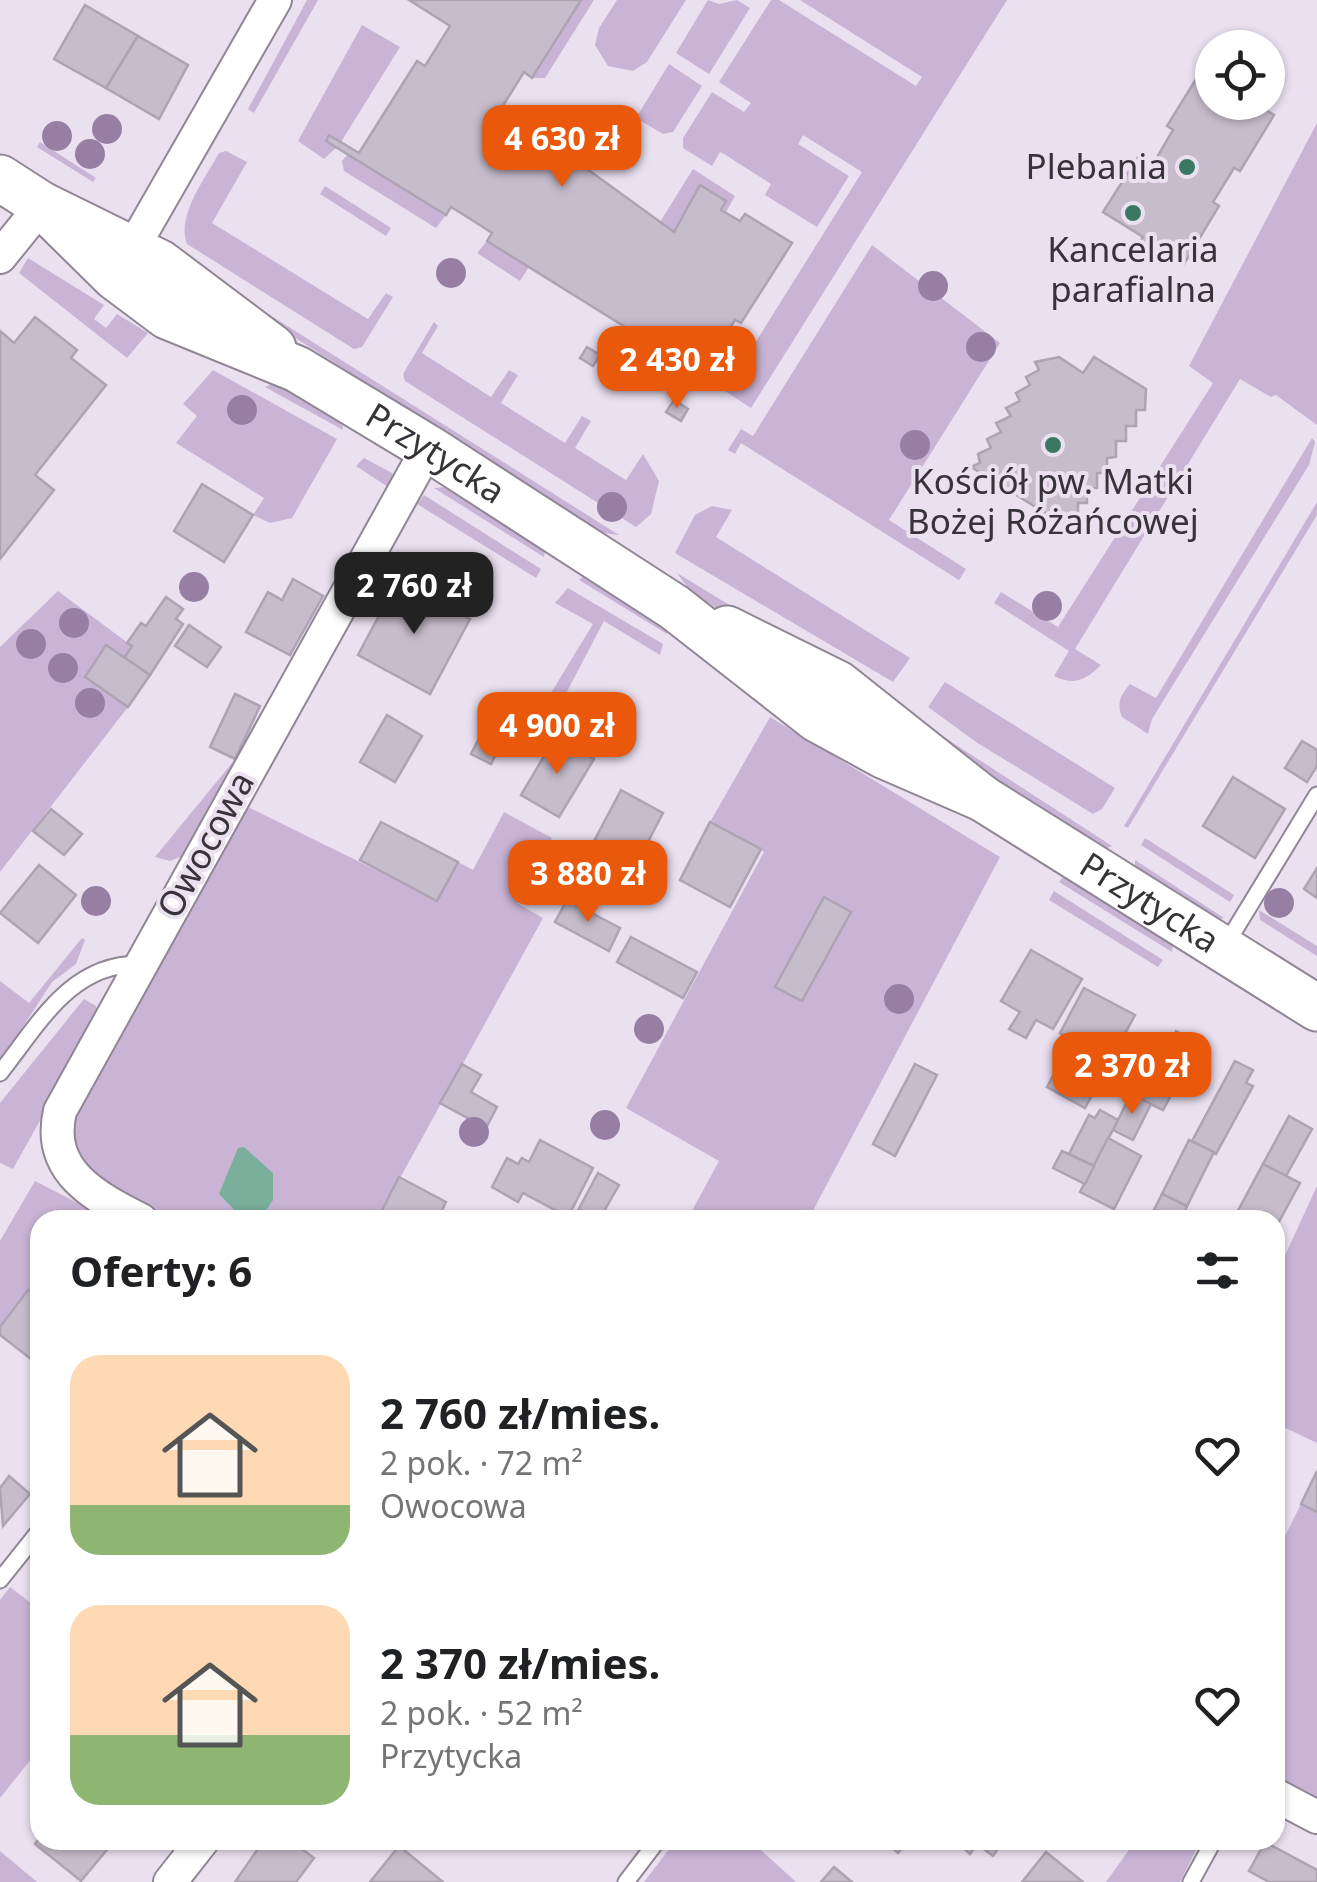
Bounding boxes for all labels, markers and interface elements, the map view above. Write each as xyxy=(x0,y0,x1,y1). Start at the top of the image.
map controls xyxy=(1195,30,1285,120)
button: locate xyxy=(1195,30,1285,120)
pin: 4 630 zł xyxy=(459,105,665,190)
text: 4 630 zł xyxy=(504,116,620,159)
place label: Plebania xyxy=(1026,142,1167,189)
marker: Plebania xyxy=(1176,156,1198,178)
marker: Kancelaria parafialna xyxy=(1122,202,1144,224)
place label: Kancelaria parafialna xyxy=(1047,225,1219,312)
pin: 2 430 zł xyxy=(574,326,780,411)
text: 2 430 zł xyxy=(619,337,735,380)
street label: Przytycka xyxy=(358,391,515,514)
marker: Kościół pw. Matki Bożej Różańcowej xyxy=(1042,434,1064,456)
place label: Kościół pw. Matki Bożej Różańcowej xyxy=(907,457,1199,544)
pin: 2 760 zł xyxy=(311,552,517,637)
text: 2 760 zł xyxy=(356,563,472,606)
pin: 4 900 zł xyxy=(454,692,660,777)
text: 4 900 zł xyxy=(499,703,615,746)
street label: Owocowa xyxy=(145,763,264,926)
pin: 3 880 zł xyxy=(485,840,691,925)
street label: Przytycka xyxy=(1072,840,1229,963)
text: 3 880 zł xyxy=(530,851,646,894)
pin: 2 370 zł xyxy=(1029,1032,1235,1117)
text: 2 370 zł xyxy=(1074,1043,1190,1086)
text: Oferty: 6 xyxy=(70,1242,252,1299)
icon: filters xyxy=(1190,1243,1245,1298)
text: 2 760 zł/mies. xyxy=(380,1384,660,1441)
icon: home xyxy=(150,1395,270,1515)
icon: heart xyxy=(1190,1428,1245,1483)
text: 2 pok. · 72 m² xyxy=(380,1441,583,1484)
text: Owocowa xyxy=(380,1484,527,1527)
text: 2 370 zł/mies. xyxy=(380,1634,660,1691)
icon: home xyxy=(150,1645,270,1765)
icon: heart xyxy=(1190,1678,1245,1733)
text: 2 pok. · 52 m² xyxy=(380,1691,583,1734)
text: Przytycka xyxy=(380,1734,522,1777)

